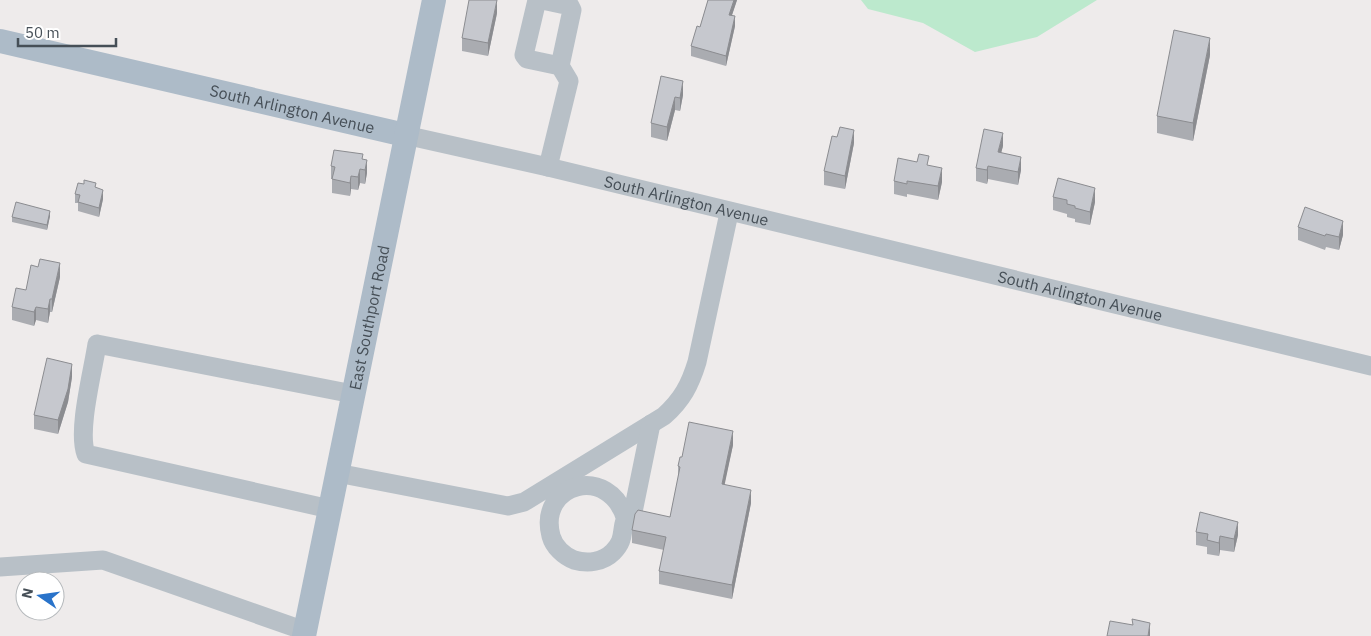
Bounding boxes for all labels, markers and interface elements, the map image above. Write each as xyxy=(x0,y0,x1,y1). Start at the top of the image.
scale bar xyxy=(18,15,115,47)
text: 50 m xyxy=(25,23,60,42)
street label: South Arlington Avenue xyxy=(208,80,377,138)
street label: South Arlington Avenue xyxy=(602,171,771,230)
street label: East Southport Road xyxy=(345,243,394,392)
street label: South Arlington Avenue xyxy=(996,266,1165,325)
north arrow xyxy=(15,571,65,621)
text: N xyxy=(17,586,37,600)

